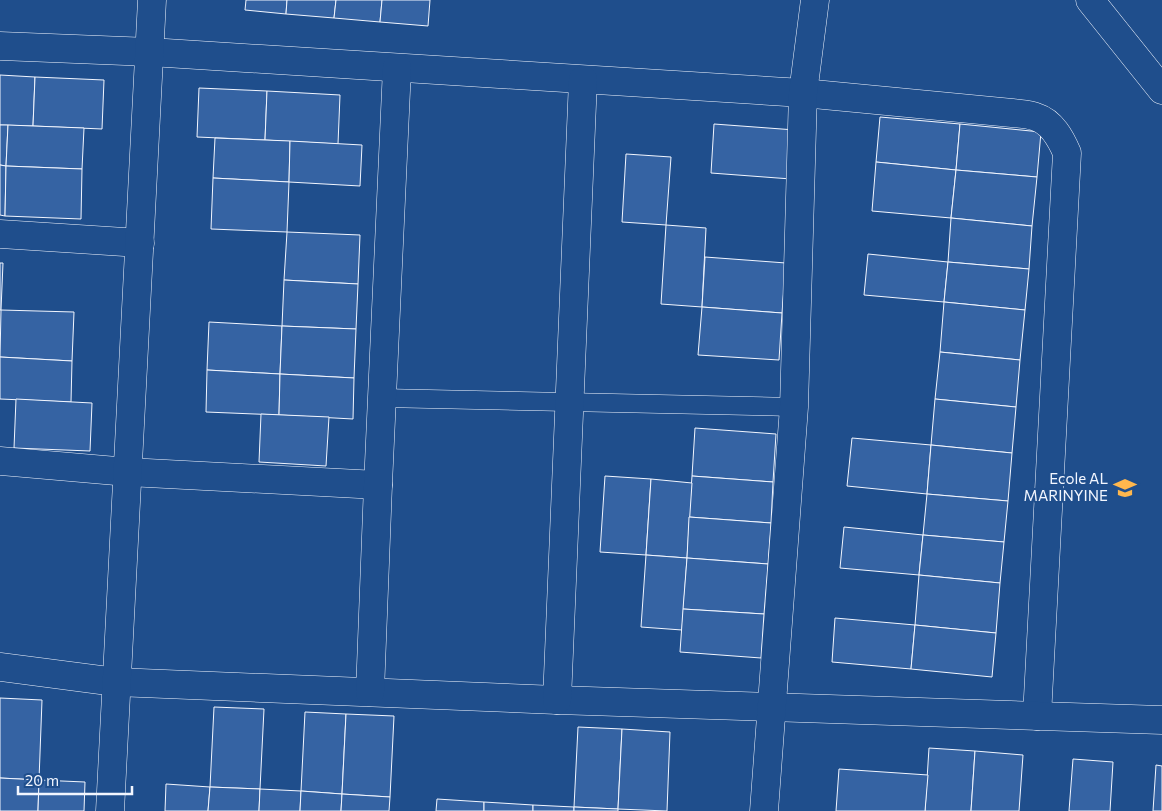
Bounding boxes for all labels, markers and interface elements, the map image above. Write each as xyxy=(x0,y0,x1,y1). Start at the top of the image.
place label: Ecole AL MARINYINE xyxy=(1024,469,1108,504)
school or university icon: Ecole AL MARINYINE xyxy=(1112,475,1138,501)
scale bar xyxy=(18,764,131,796)
text: 20 m xyxy=(25,771,59,789)

